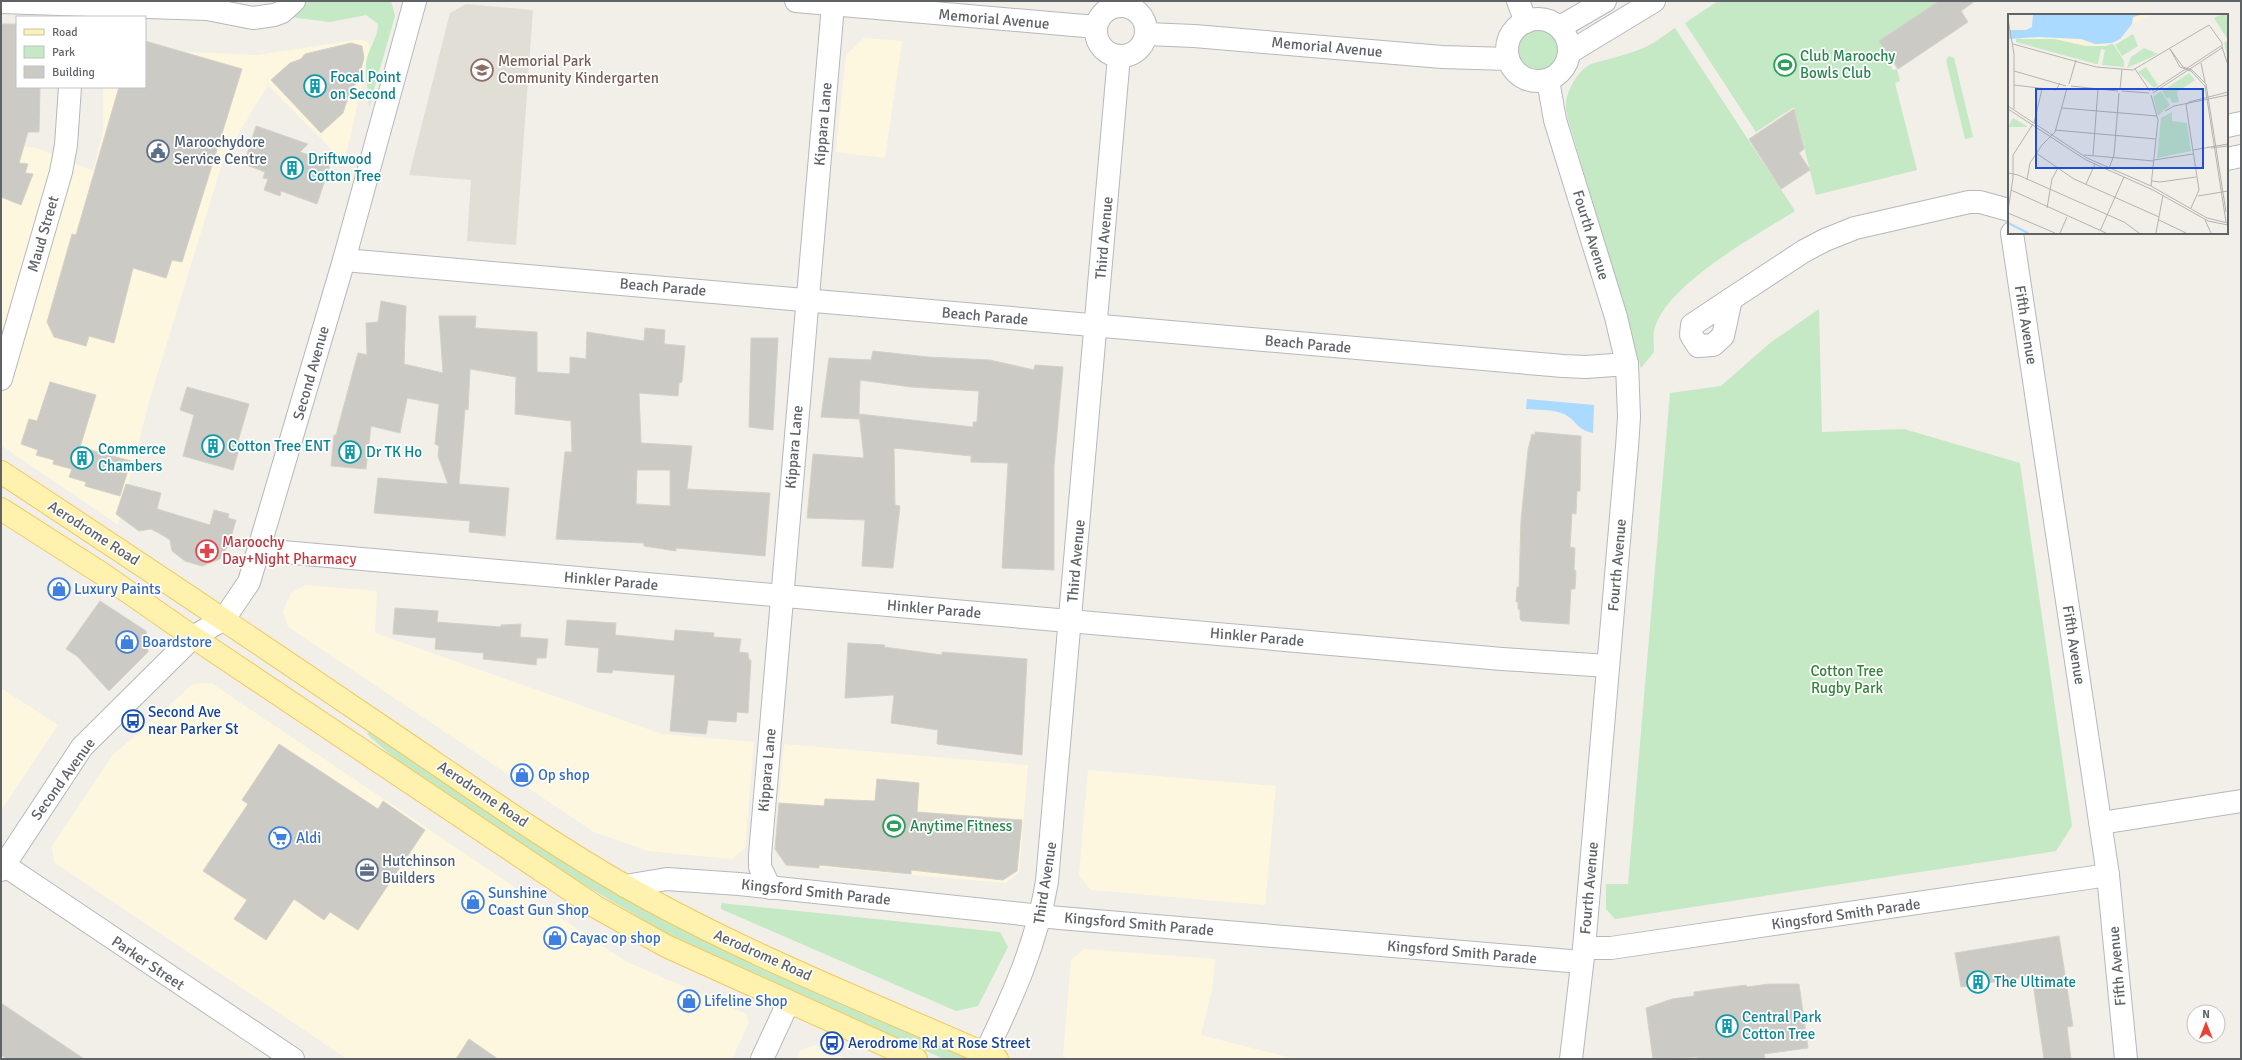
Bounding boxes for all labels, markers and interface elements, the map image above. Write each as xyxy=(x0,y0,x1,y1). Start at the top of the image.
street label: Memorial Avenue xyxy=(938,5,1050,33)
inset map xyxy=(2008,14,2228,234)
legend xyxy=(16,16,146,88)
text: Road xyxy=(52,25,78,40)
street label: Memorial Avenue xyxy=(1271,33,1383,61)
text: Park xyxy=(52,45,75,60)
place label: Club Maroochy Bowls Club xyxy=(1800,47,1895,82)
place label: Memorial Park Community Kindergarten xyxy=(498,52,659,87)
sports icon: Club Maroochy Bowls Club xyxy=(1772,52,1798,78)
school or university icon: Memorial Park Community Kindergarten xyxy=(469,57,495,83)
text: Building xyxy=(52,65,95,80)
place label: Focal Point on Second xyxy=(330,68,401,103)
building icon: Focal Point on Second xyxy=(302,73,328,99)
street label: Kippara Lane xyxy=(810,81,836,167)
place label: Maroochydore Service Centre xyxy=(174,133,267,168)
public building icon: Maroochydore Service Centre xyxy=(145,138,171,164)
place label: Driftwood Cotton Tree xyxy=(308,150,381,185)
building icon: Driftwood Cotton Tree xyxy=(279,155,305,181)
street label: Fourth Avenue xyxy=(1569,188,1613,282)
street label: Maud Street xyxy=(24,194,62,274)
street label: Third Avenue xyxy=(1091,196,1117,280)
street label: Beach Parade xyxy=(619,274,707,300)
street label: Fifth Avenue xyxy=(2011,284,2041,366)
street label: Beach Parade xyxy=(941,303,1029,329)
street label: Second Avenue xyxy=(289,324,333,422)
street label: Beach Parade xyxy=(1264,331,1352,357)
street label: Kippara Lane xyxy=(781,404,807,490)
building icon: Cotton Tree ENT xyxy=(200,433,226,459)
place label: Cotton Tree ENT xyxy=(228,437,331,455)
building icon: Dr TK Ho xyxy=(337,439,363,465)
place label: Commerce Chambers xyxy=(98,440,166,475)
place label: Dr TK Ho xyxy=(366,443,422,461)
building icon: Commerce Chambers xyxy=(69,445,95,471)
street label: Aerodrome Road xyxy=(45,497,143,569)
street label: Fourth Avenue xyxy=(1604,518,1630,612)
street label: Third Avenue xyxy=(1063,519,1089,603)
place label: Maroochy Day+Night Pharmacy xyxy=(222,533,356,568)
pharmacy icon: Maroochy Day+Night Pharmacy xyxy=(194,538,220,564)
street label: Hinkler Parade xyxy=(563,568,659,594)
shop icon: Luxury Paints xyxy=(46,576,72,602)
place label: Luxury Paints xyxy=(74,580,161,598)
street label: Hinkler Parade xyxy=(886,596,982,622)
street label: Fifth Avenue xyxy=(2059,604,2089,686)
street label: Hinkler Parade xyxy=(1209,624,1305,650)
shop icon: Boardstore xyxy=(114,629,140,655)
place label: Boardstore xyxy=(142,633,212,651)
park label: Cotton Tree Rugby Park xyxy=(1810,662,1884,697)
place label: Second Ave near Parker St xyxy=(148,703,239,738)
bus stop icon: Second Ave near Parker St xyxy=(120,708,146,734)
street label: Kippara Lane xyxy=(754,727,780,813)
street label: Second Avenue xyxy=(27,734,99,824)
street label: Aerodrome Road xyxy=(434,757,532,831)
shop icon: Op shop xyxy=(509,762,535,788)
place label: Op shop xyxy=(538,766,590,784)
sports icon: Anytime Fitness xyxy=(881,813,907,839)
place label: Anytime Fitness xyxy=(910,817,1013,835)
supermarket icon: Aldi xyxy=(267,825,293,851)
place label: Aldi xyxy=(296,829,321,847)
street label: Third Avenue xyxy=(1030,841,1060,925)
street label: Fourth Avenue xyxy=(1576,841,1602,935)
place label: Hutchinson Builders xyxy=(382,852,455,887)
office icon: Hutchinson Builders xyxy=(354,857,380,883)
street label: Kingsford Smith Parade xyxy=(740,875,892,909)
place label: Sunshine Coast Gun Shop xyxy=(488,884,589,919)
shop icon: Sunshine Coast Gun Shop xyxy=(460,889,486,915)
street label: Kingsford Smith Parade xyxy=(1770,895,1922,933)
street label: Kingsford Smith Parade xyxy=(1063,908,1215,940)
shop icon: Cayac op shop xyxy=(542,925,568,951)
street label: Aerodrome Road xyxy=(711,925,815,985)
street label: Fifth Avenue xyxy=(2105,925,2129,1007)
place label: Cayac op shop xyxy=(570,929,661,947)
street label: Parker Street xyxy=(108,932,188,994)
street label: Kingsford Smith Parade xyxy=(1386,936,1538,968)
building icon: The Ultimate xyxy=(1965,969,1991,995)
place label: The Ultimate xyxy=(1994,973,2076,991)
shop icon: Lifeline Shop xyxy=(676,988,702,1014)
place label: Lifeline Shop xyxy=(704,992,788,1010)
north arrow xyxy=(2186,1004,2226,1044)
place label: Central Park Cotton Tree xyxy=(1742,1008,1822,1043)
text: N xyxy=(2202,1008,2210,1021)
building icon: Central Park Cotton Tree xyxy=(1714,1013,1740,1039)
bus stop icon: Aerodrome Rd at Rose Street xyxy=(819,1030,845,1056)
place label: Aerodrome Rd at Rose Street xyxy=(848,1034,1030,1052)

